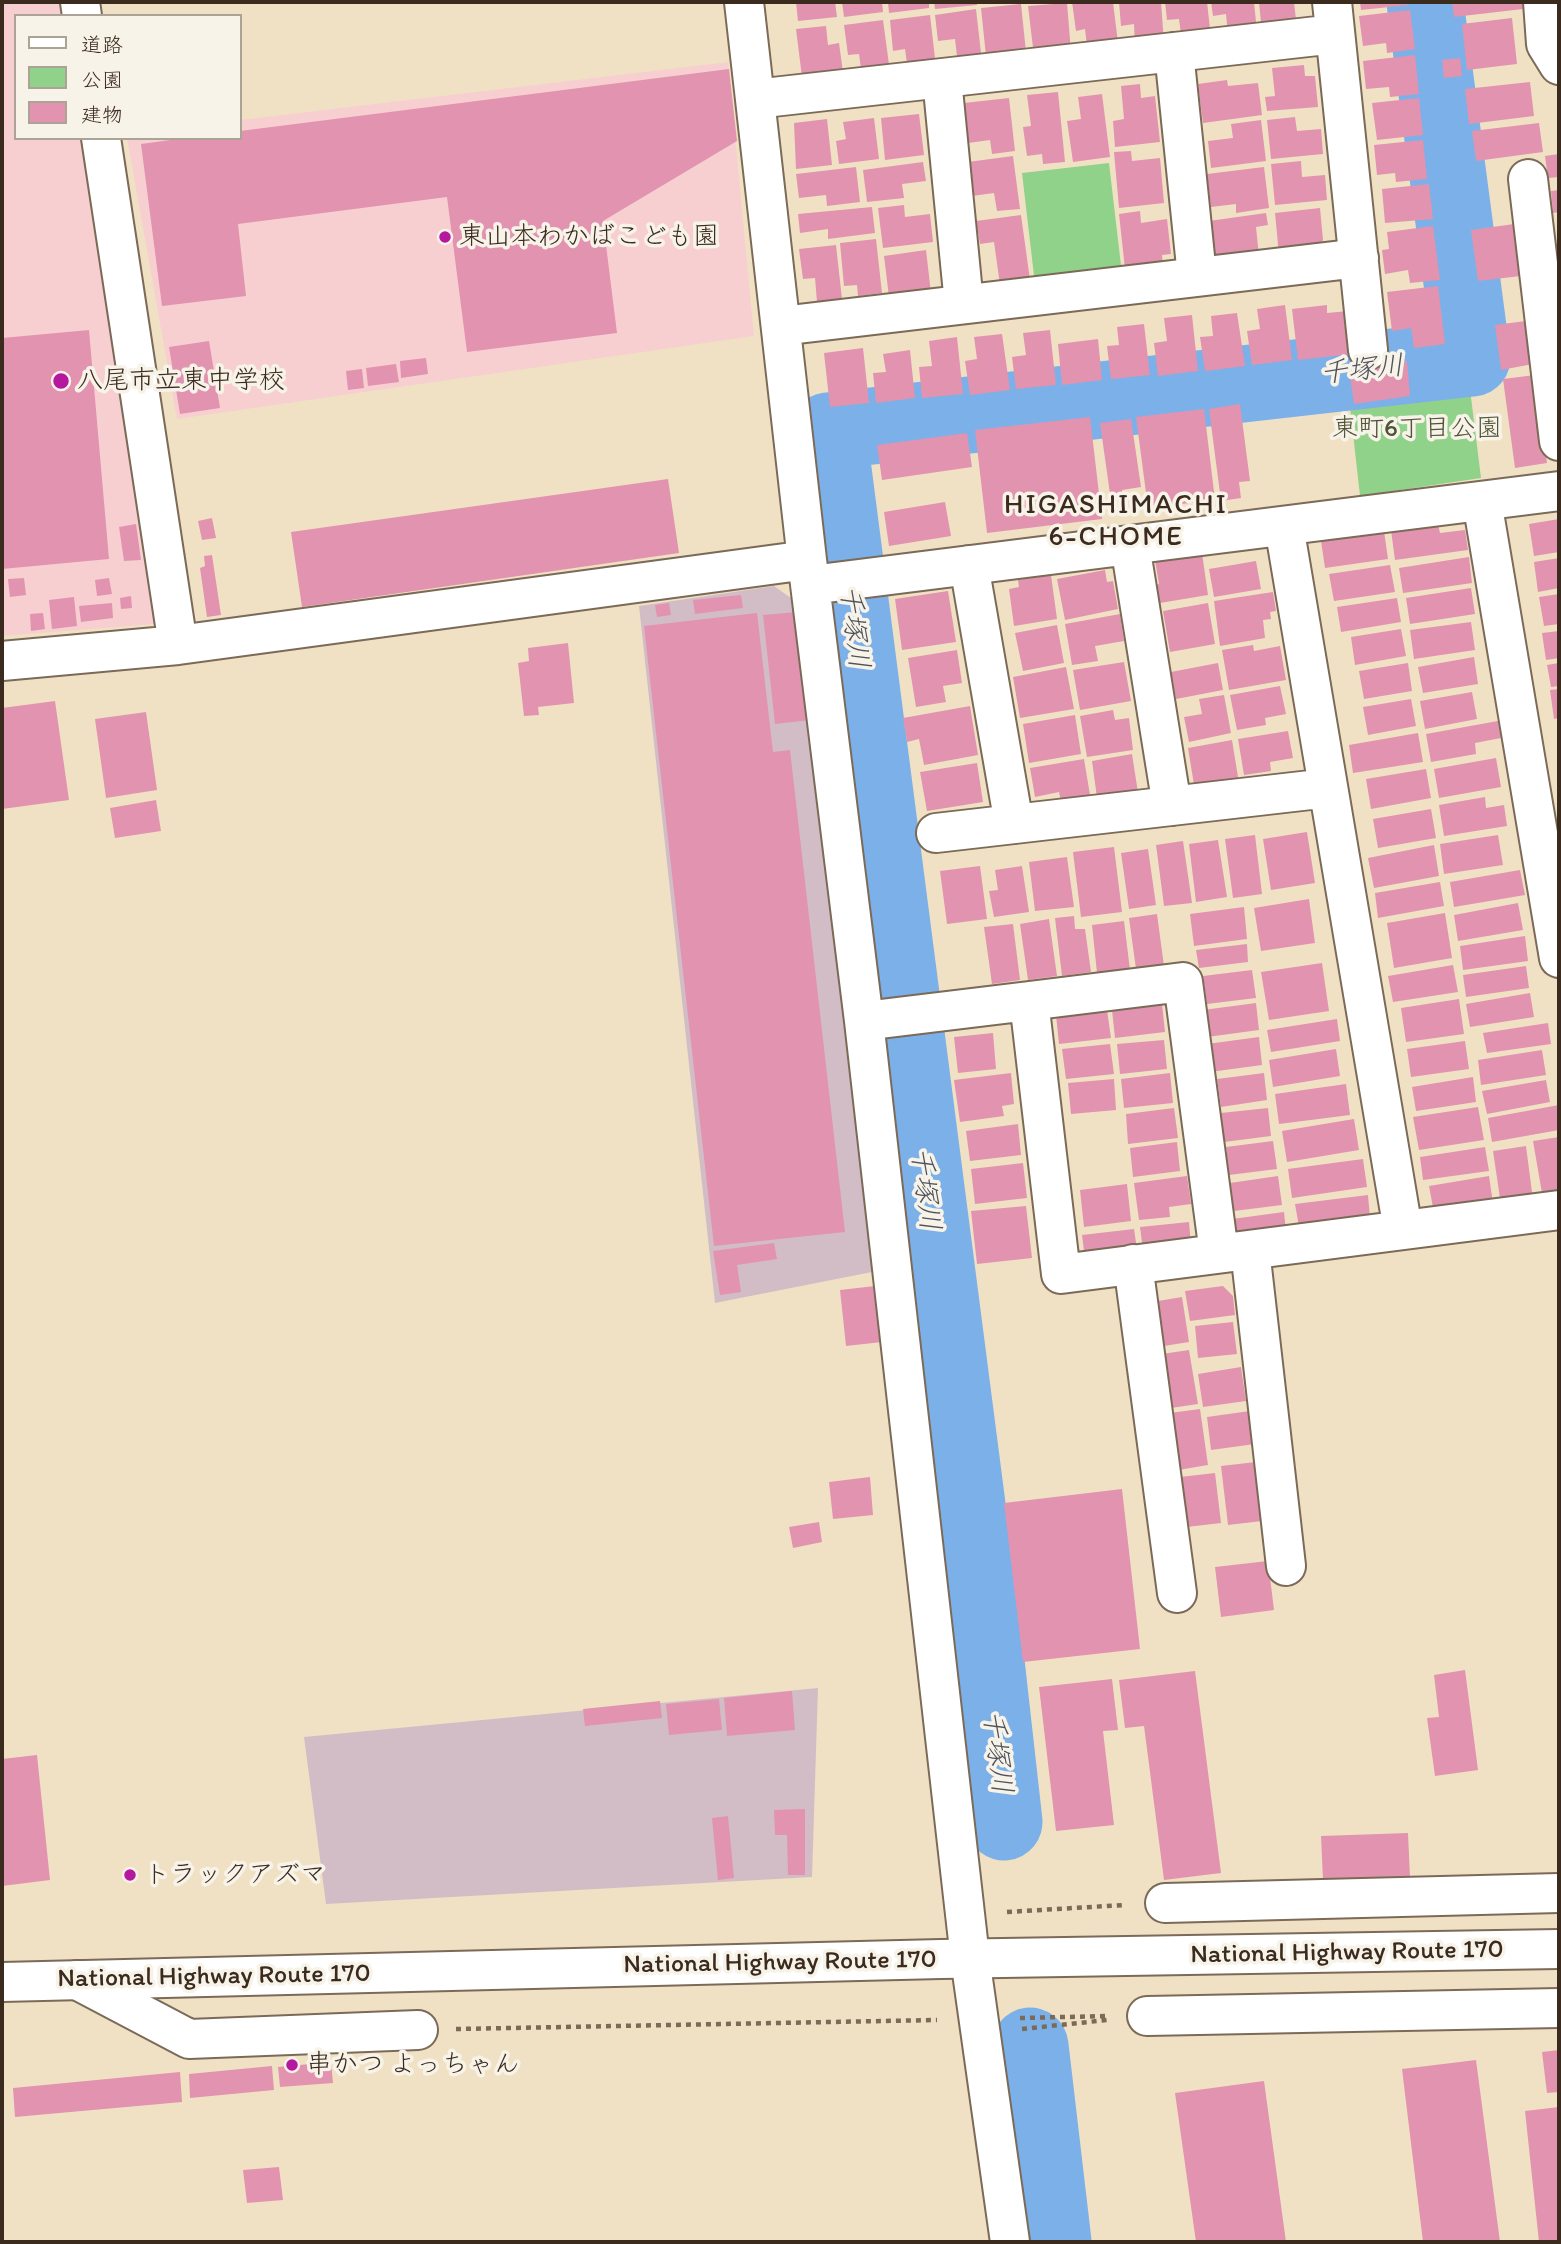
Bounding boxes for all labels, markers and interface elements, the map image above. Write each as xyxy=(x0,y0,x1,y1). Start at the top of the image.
legend xyxy=(14,14,242,140)
text: 道路 xyxy=(81,32,123,57)
text: 公園 xyxy=(81,67,123,92)
text: 建物 xyxy=(81,102,123,127)
place label: 東山本わかばこども園 xyxy=(459,221,719,253)
marker: 東山本わかばこども園 xyxy=(437,229,453,245)
water label: 千塚川 xyxy=(1318,350,1406,392)
place label: 八尾市立東中学校 xyxy=(77,365,285,397)
marker: 八尾市立東中学校 xyxy=(51,371,71,391)
park label: 東町6丁目公園 xyxy=(1332,413,1502,445)
district label: HIGASHIMACHI 6-CHOME xyxy=(1007,489,1225,555)
water label: 千塚川 xyxy=(831,583,875,671)
water label: 千塚川 xyxy=(902,1145,946,1233)
water label: 千塚川 xyxy=(974,1708,1018,1796)
place label: トラックアズマ xyxy=(144,1859,326,1891)
marker: トラックアズマ xyxy=(122,1867,138,1883)
street label: National Highway Route 170 xyxy=(1190,1935,1504,1971)
street label: National Highway Route 170 xyxy=(623,1945,937,1981)
street label: National Highway Route 170 xyxy=(57,1959,371,1995)
place label: 串かつ よっちゃん xyxy=(306,2049,520,2081)
marker: 串かつ よっちゃん xyxy=(284,2057,300,2073)

